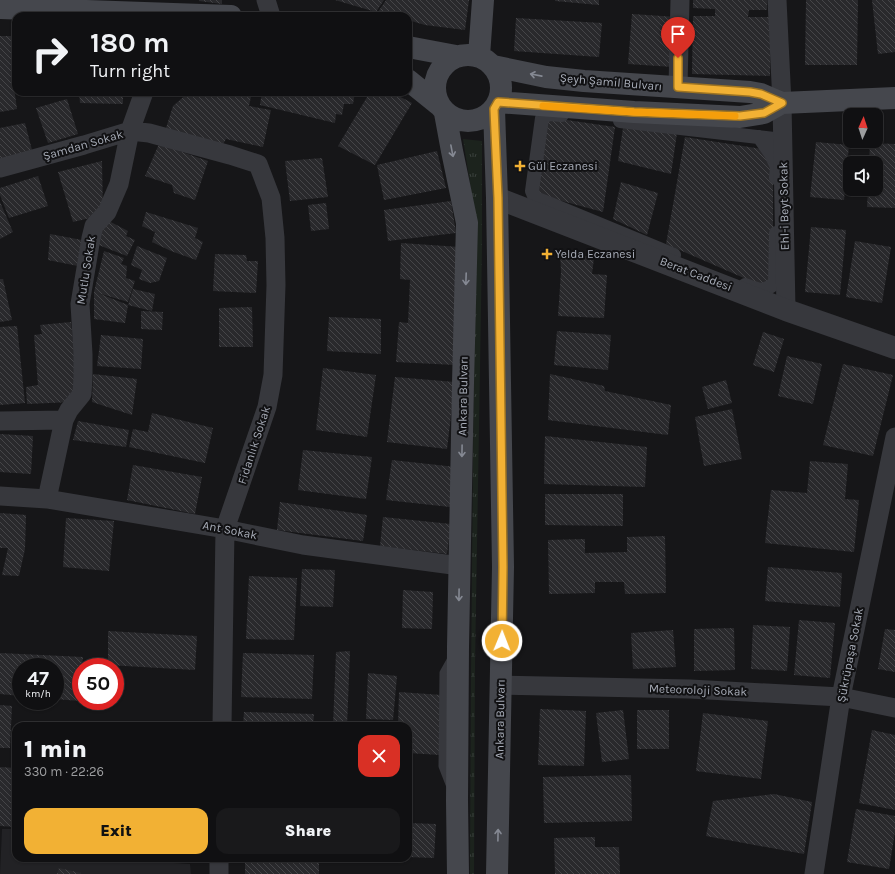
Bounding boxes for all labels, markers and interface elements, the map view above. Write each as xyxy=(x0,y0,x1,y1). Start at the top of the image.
pin xyxy=(661,17,695,58)
icon: arrive xyxy=(667,23,689,45)
text: 180 m xyxy=(90,26,169,59)
icon: right xyxy=(24,28,76,80)
text: Turn right xyxy=(90,60,170,82)
one-way arrow xyxy=(530,70,543,78)
street label: Şeyh Şamil Bulvarı xyxy=(559,71,663,93)
north arrow xyxy=(843,108,883,148)
map controls xyxy=(843,108,883,196)
street label: Şamdan Sokak xyxy=(41,127,125,163)
one-way arrow xyxy=(448,144,456,157)
button: sound xyxy=(843,156,883,196)
place label: Gül Eczanesi xyxy=(528,159,598,173)
marker: Gül Eczanesi xyxy=(515,161,525,171)
street label: Ehl-i Beyt Sokak xyxy=(776,161,792,250)
street label: Mutlu Sokak xyxy=(74,234,98,305)
place label: Yelda Eczanesi xyxy=(555,247,635,261)
marker: Yelda Eczanesi xyxy=(542,249,552,259)
street label: Berat Caddesi xyxy=(658,254,734,294)
one-way arrow xyxy=(462,272,469,285)
street label: Ankara Bulvarı xyxy=(455,356,471,436)
street label: Fidanlık Sokak xyxy=(235,404,273,486)
one-way arrow xyxy=(458,444,466,457)
street label: Ant Sokak xyxy=(201,518,259,542)
one-way arrow xyxy=(455,588,463,601)
street label: Şükrüpaşa Sokak xyxy=(834,606,866,704)
position arrow xyxy=(481,620,523,662)
speed limit sign: 50 xyxy=(72,658,124,710)
text: 47 xyxy=(27,667,49,690)
street label: Ankara Bulvarı xyxy=(492,679,508,759)
street label: Meteoroloji Sokak xyxy=(649,681,748,699)
text: km/h xyxy=(25,688,51,700)
text: 1 min xyxy=(24,735,87,763)
button: close xyxy=(358,735,400,777)
text: 330 m · 22:26 xyxy=(24,764,104,779)
button: Exit xyxy=(24,808,208,854)
button: Share xyxy=(216,808,400,854)
one-way arrow xyxy=(494,829,501,842)

